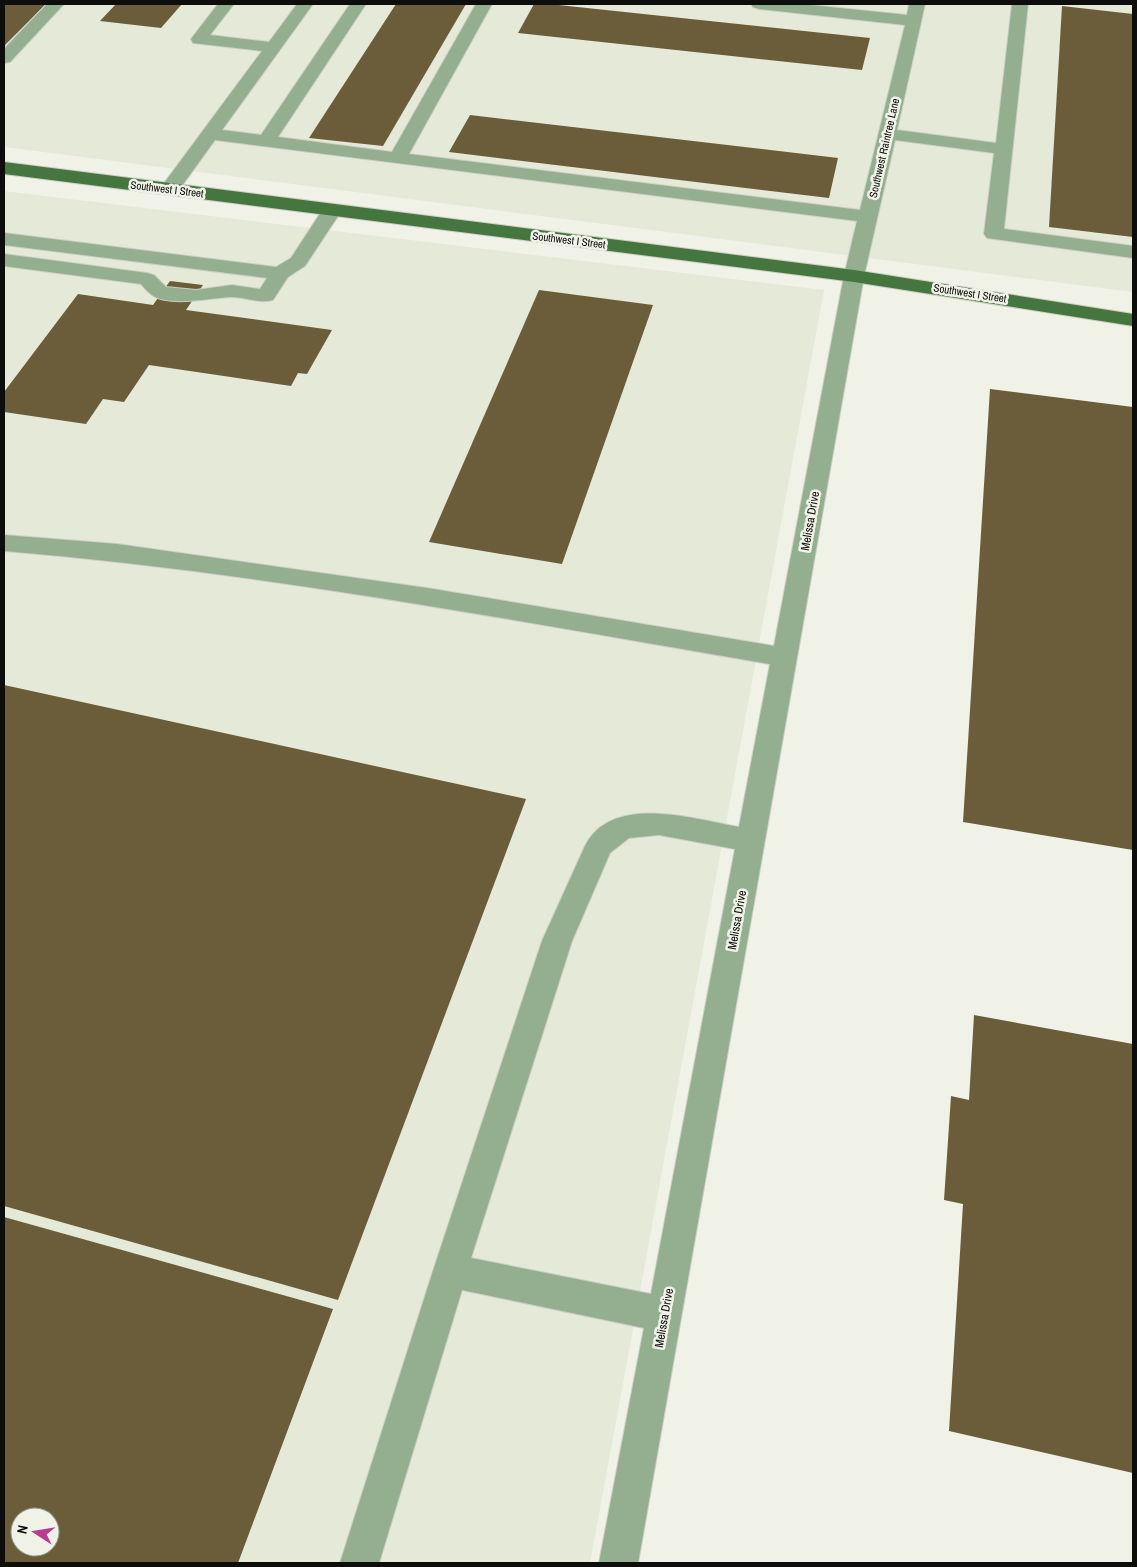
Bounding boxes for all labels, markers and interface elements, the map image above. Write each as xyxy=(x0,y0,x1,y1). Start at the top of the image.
street label: Southwest Raintree Lane xyxy=(866,97,902,199)
street label: Southwest I Street xyxy=(130,178,205,200)
street label: Southwest I Street xyxy=(532,229,607,251)
street label: Southwest I Street xyxy=(932,280,1008,306)
street label: Melissa Drive xyxy=(797,490,823,552)
street label: Melissa Drive xyxy=(724,889,750,951)
street label: Melissa Drive xyxy=(651,1287,677,1349)
north arrow xyxy=(10,1507,60,1557)
text: N xyxy=(13,1523,32,1535)

